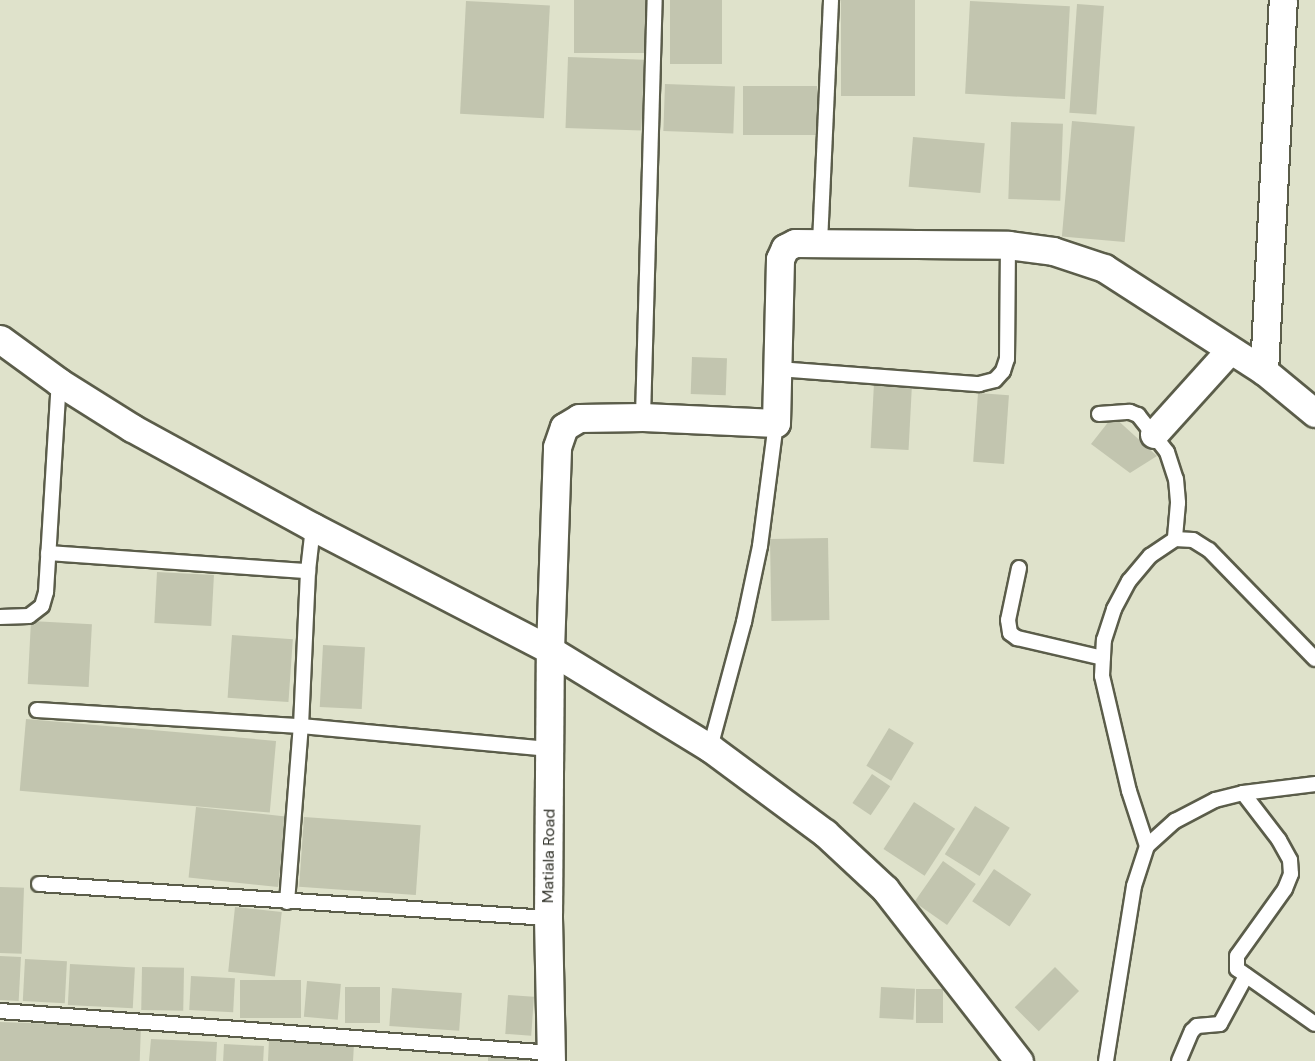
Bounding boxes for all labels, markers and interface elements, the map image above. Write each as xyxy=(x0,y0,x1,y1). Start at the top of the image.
street label: Matiala Road xyxy=(539,809,559,903)

